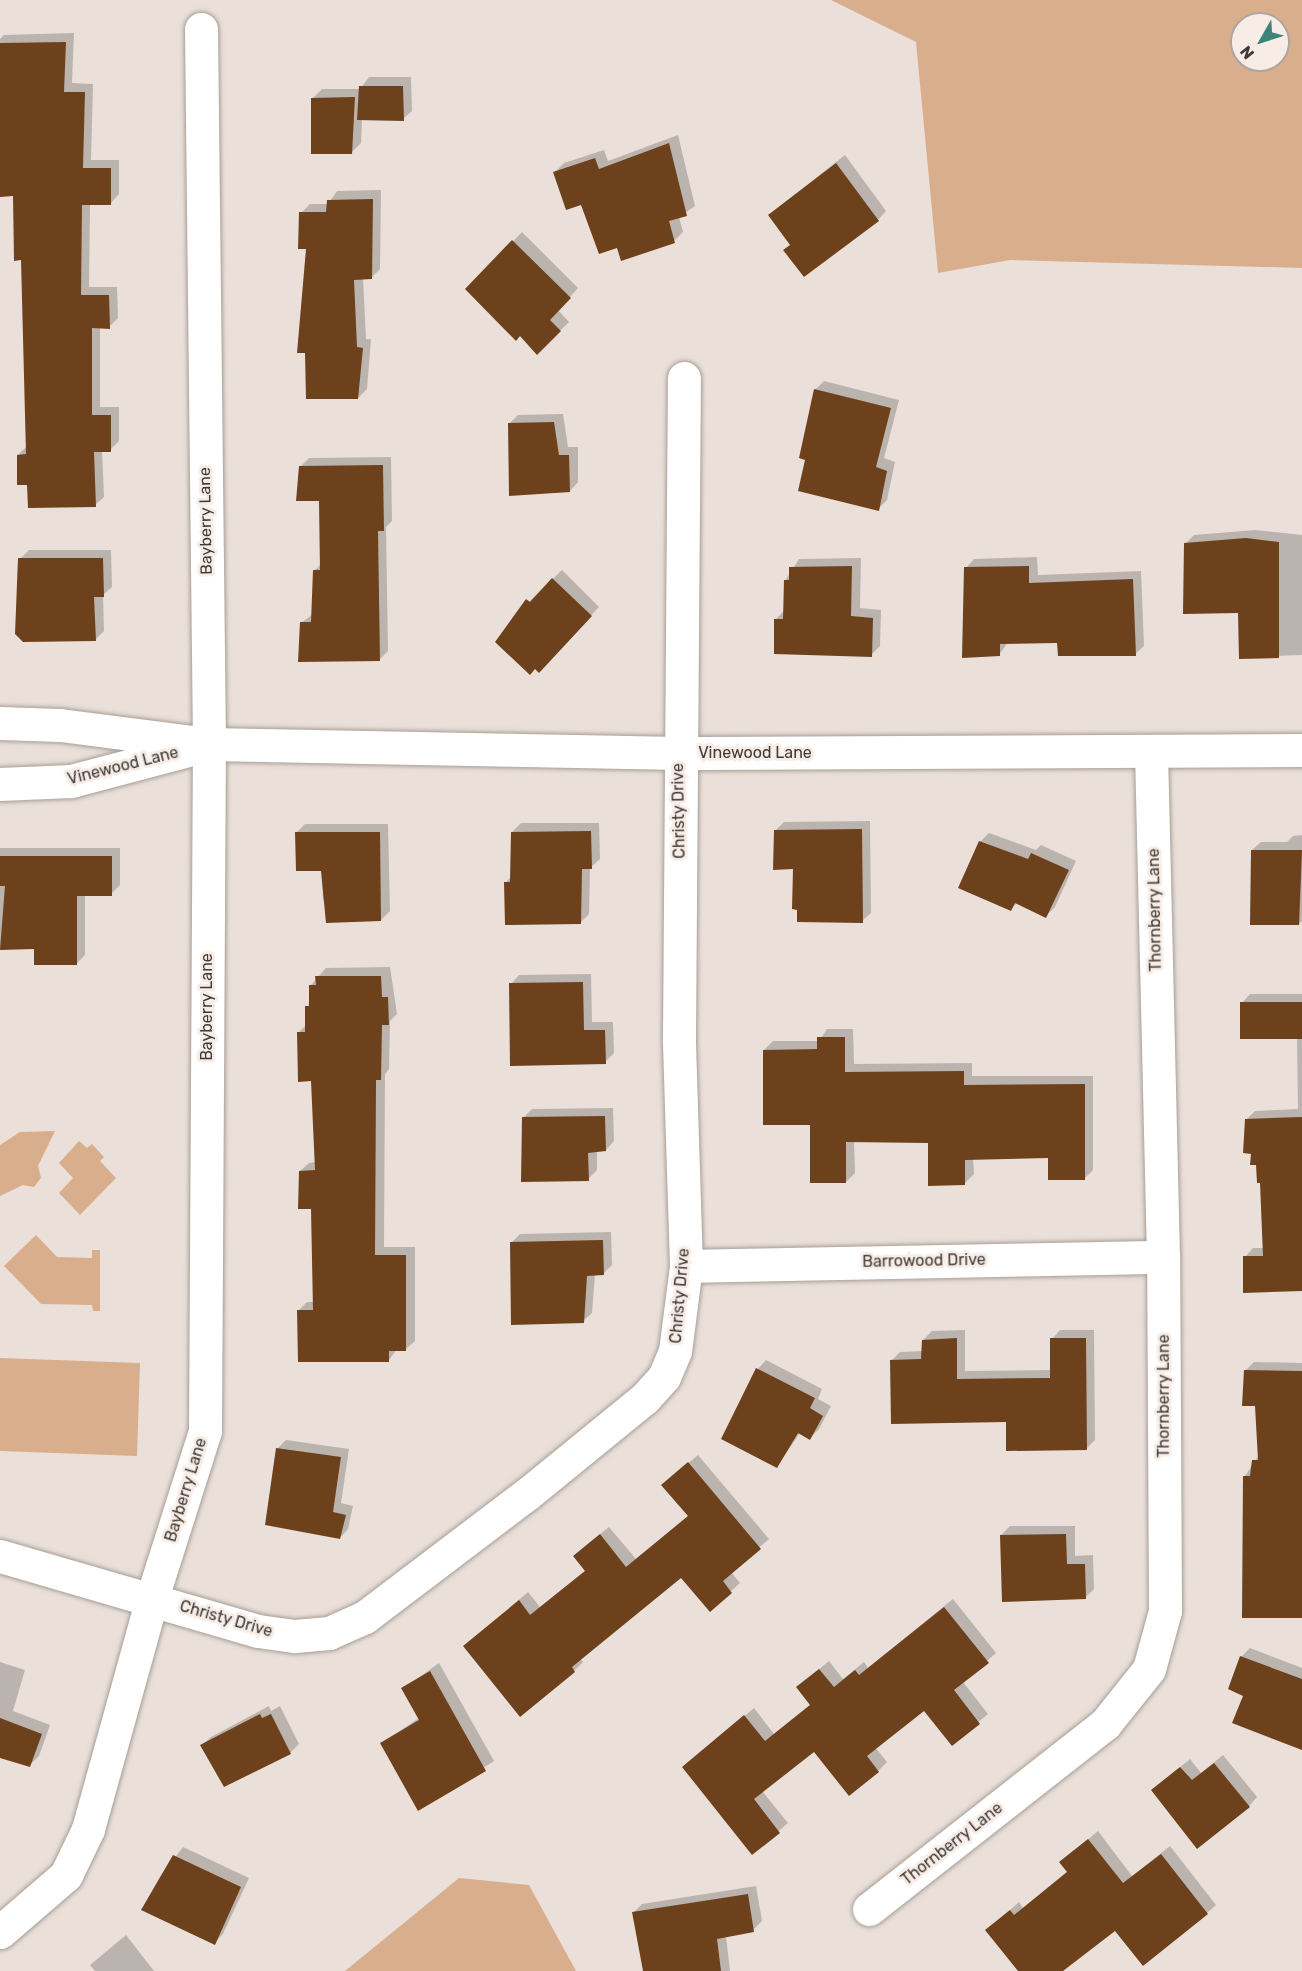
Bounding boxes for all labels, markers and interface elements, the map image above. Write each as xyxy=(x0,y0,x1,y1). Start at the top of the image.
north arrow xyxy=(1230,12,1290,72)
text: N xyxy=(1236,42,1258,63)
street label: Bayberry Lane xyxy=(195,467,217,575)
street label: Vinewood Lane xyxy=(66,743,180,789)
street label: Vinewood Lane xyxy=(698,743,812,763)
street label: Christy Drive xyxy=(669,763,689,859)
street label: Thornberry Lane xyxy=(1144,848,1166,972)
street label: Bayberry Lane xyxy=(197,953,217,1061)
street label: Christy Drive xyxy=(666,1247,694,1345)
street label: Barrowood Drive xyxy=(862,1250,986,1272)
street label: Thornberry Lane xyxy=(1154,1334,1174,1458)
street label: Bayberry Lane xyxy=(161,1436,211,1544)
street label: Christy Drive xyxy=(177,1597,275,1641)
street label: Thornberry Lane xyxy=(897,1798,1007,1890)

